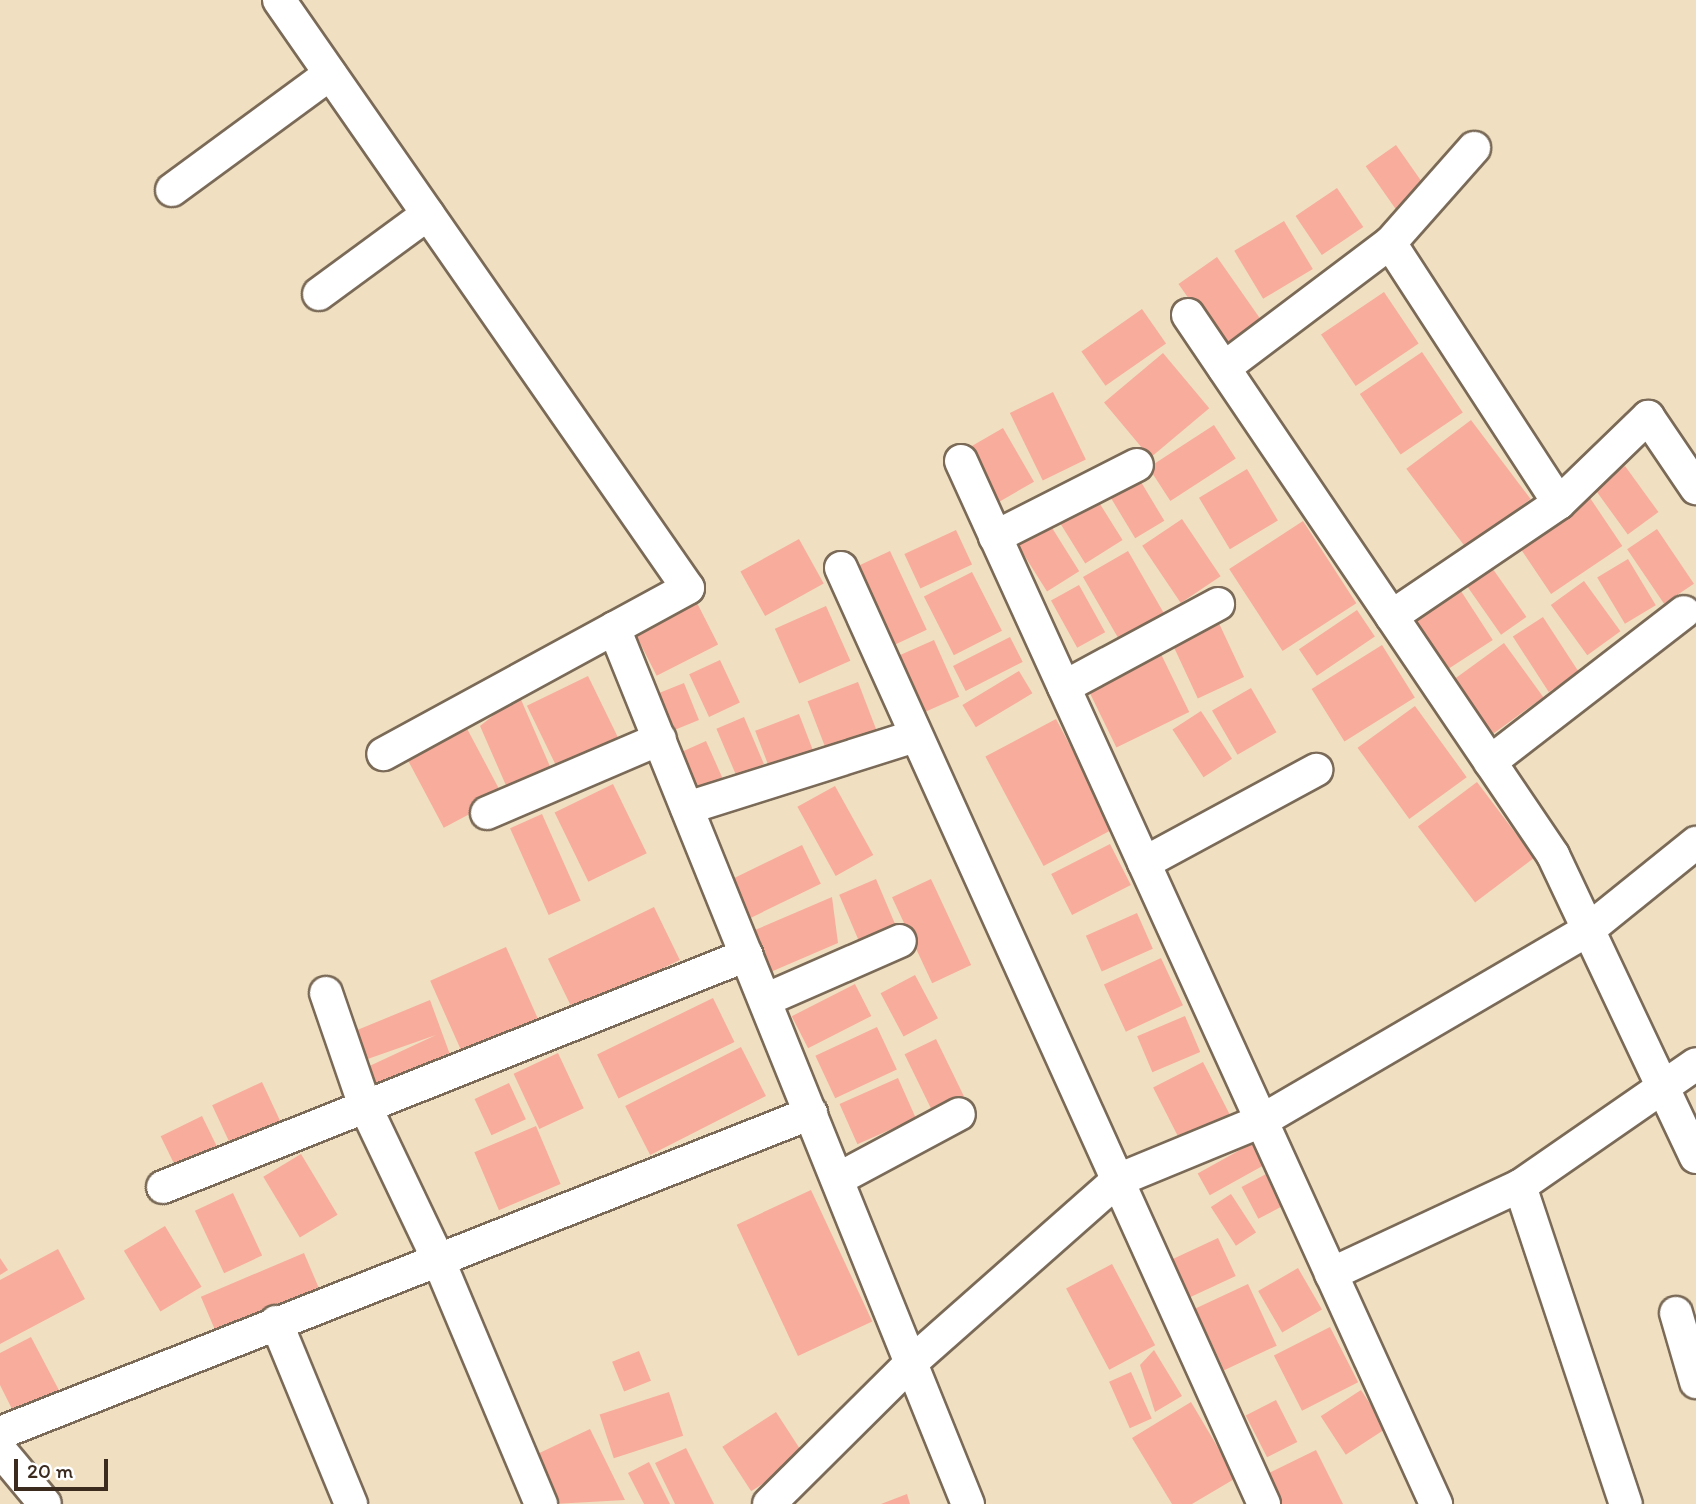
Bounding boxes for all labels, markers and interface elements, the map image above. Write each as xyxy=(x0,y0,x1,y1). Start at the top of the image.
scale bar xyxy=(18,1444,112,1488)
text: 20 m xyxy=(27,1458,73,1483)

